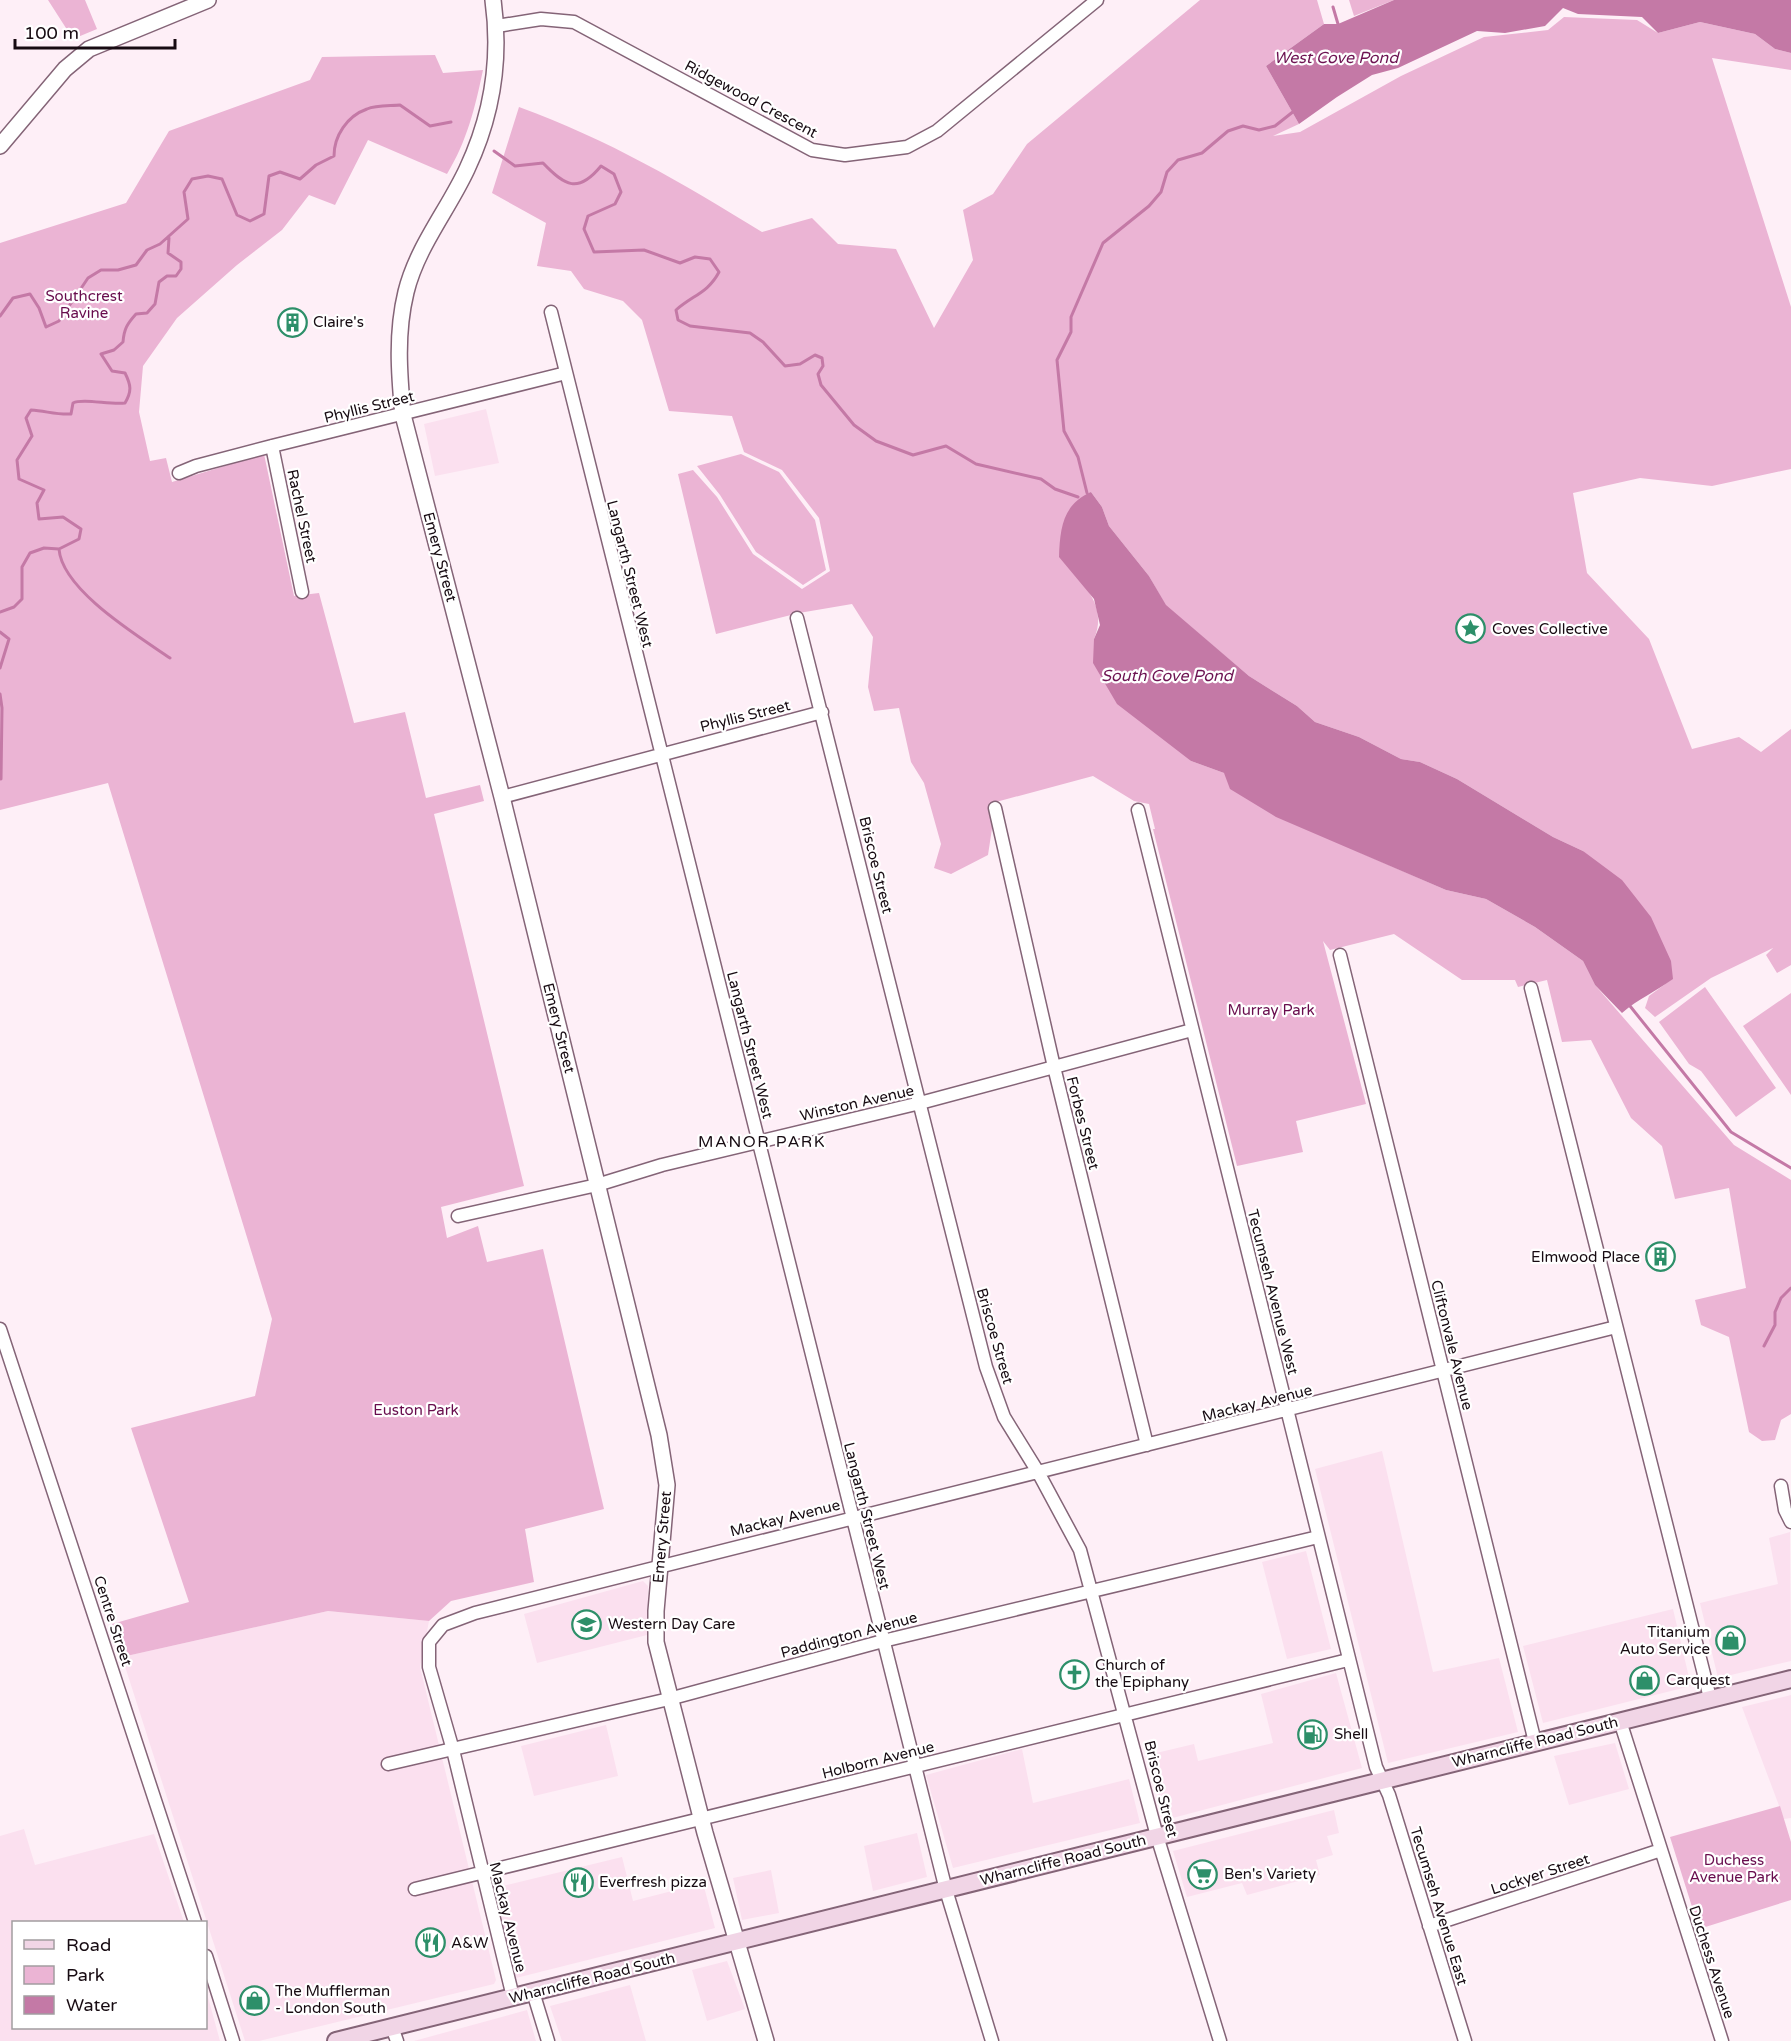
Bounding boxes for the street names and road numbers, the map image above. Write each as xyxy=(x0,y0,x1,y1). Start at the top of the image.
street label: Ridgewood Crescent xyxy=(682,56,821,142)
street label: Phyllis Street xyxy=(322,387,416,427)
street label: Rachel Street xyxy=(283,468,321,565)
street label: Langarth Street West xyxy=(603,498,657,650)
street label: Emery Street xyxy=(419,510,461,604)
street label: Phyllis Street xyxy=(698,696,792,736)
street label: Briscoe Street xyxy=(855,815,897,916)
street label: Langarth Street West xyxy=(723,969,777,1121)
street label: Emery Street xyxy=(539,981,579,1075)
street label: Forbes Street xyxy=(1063,1075,1103,1172)
street label: Winston Avenue xyxy=(798,1081,916,1125)
street label: Tecumseh Avenue West xyxy=(1244,1207,1302,1377)
street label: Cliftonvale Avenue xyxy=(1427,1278,1477,1412)
street label: Briscoe Street xyxy=(973,1286,1017,1386)
street label: Mackay Avenue xyxy=(1200,1381,1314,1425)
street label: Langarth Street West xyxy=(840,1440,894,1592)
street label: Emery Street xyxy=(649,1490,675,1584)
street label: Mackay Avenue xyxy=(728,1496,842,1540)
street label: Centre Street xyxy=(90,1573,136,1669)
street label: Paddington Avenue xyxy=(779,1608,919,1662)
street label: Wharncliffe Road South xyxy=(1450,1713,1620,1771)
street label: Holborn Avenue xyxy=(820,1737,936,1783)
street label: Briscoe Street xyxy=(1140,1739,1182,1840)
street label: Tecumseh Avenue East xyxy=(1406,1825,1472,1988)
street label: Wharncliffe Road South xyxy=(978,1831,1148,1889)
street label: Lockyer Street xyxy=(1488,1849,1592,1898)
street label: Mackay Avenue xyxy=(486,1860,530,1974)
street label: Duchess Avenue xyxy=(1685,1903,1739,2021)
street label: Wharncliffe Road South xyxy=(507,1949,677,2007)

